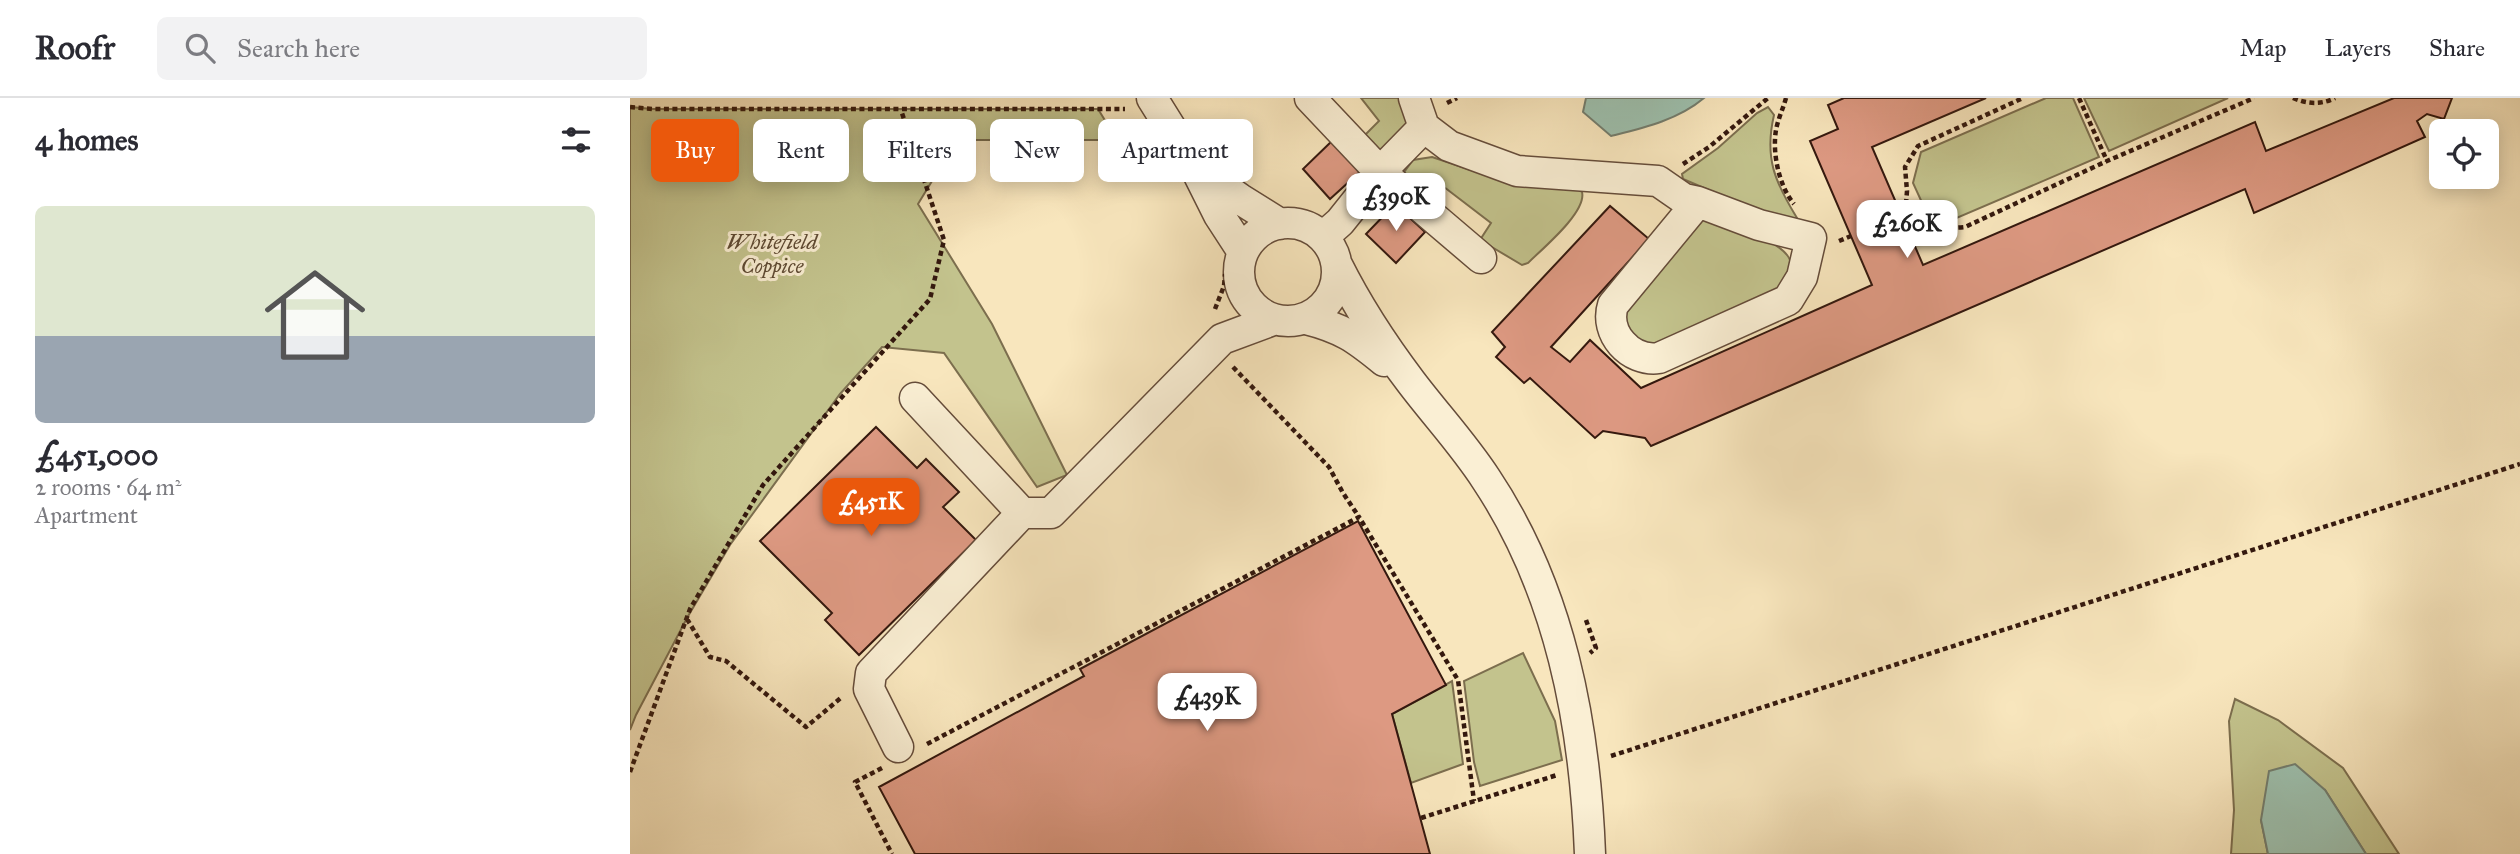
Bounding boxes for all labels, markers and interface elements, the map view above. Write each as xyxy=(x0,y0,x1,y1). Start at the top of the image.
search box xyxy=(157,17,647,80)
text: Roofr xyxy=(35,28,115,68)
icon: search xyxy=(181,29,219,67)
text: Search here xyxy=(237,32,360,64)
text: Map xyxy=(2240,33,2287,63)
text: Layers xyxy=(2325,33,2391,63)
text: Share xyxy=(2429,33,2485,63)
chip: Buy xyxy=(651,119,739,182)
chip: Rent xyxy=(753,119,849,182)
chip: Filters xyxy=(863,119,976,182)
chip: New xyxy=(990,119,1084,182)
chip: Apartment xyxy=(1098,119,1253,182)
map controls xyxy=(2429,119,2499,189)
button: locate xyxy=(2429,119,2499,189)
icon: filters xyxy=(557,121,595,159)
text: 4 homes xyxy=(35,122,139,158)
pin: £390K xyxy=(1347,174,1445,233)
text: £390K xyxy=(1362,182,1430,210)
pin: £260K xyxy=(1858,200,1956,260)
text: £260K xyxy=(1873,209,1941,237)
park label: Whitefield Coppice xyxy=(727,229,819,279)
icon: home xyxy=(252,252,378,378)
text: £451,000 xyxy=(35,437,159,473)
text: 2 rooms · 64 m² xyxy=(35,473,181,501)
pin: £451K xyxy=(822,478,920,538)
text: £451K xyxy=(839,487,903,515)
text: Apartment xyxy=(35,501,138,529)
pin: £439K xyxy=(1158,674,1256,733)
text: £439K xyxy=(1174,682,1240,710)

